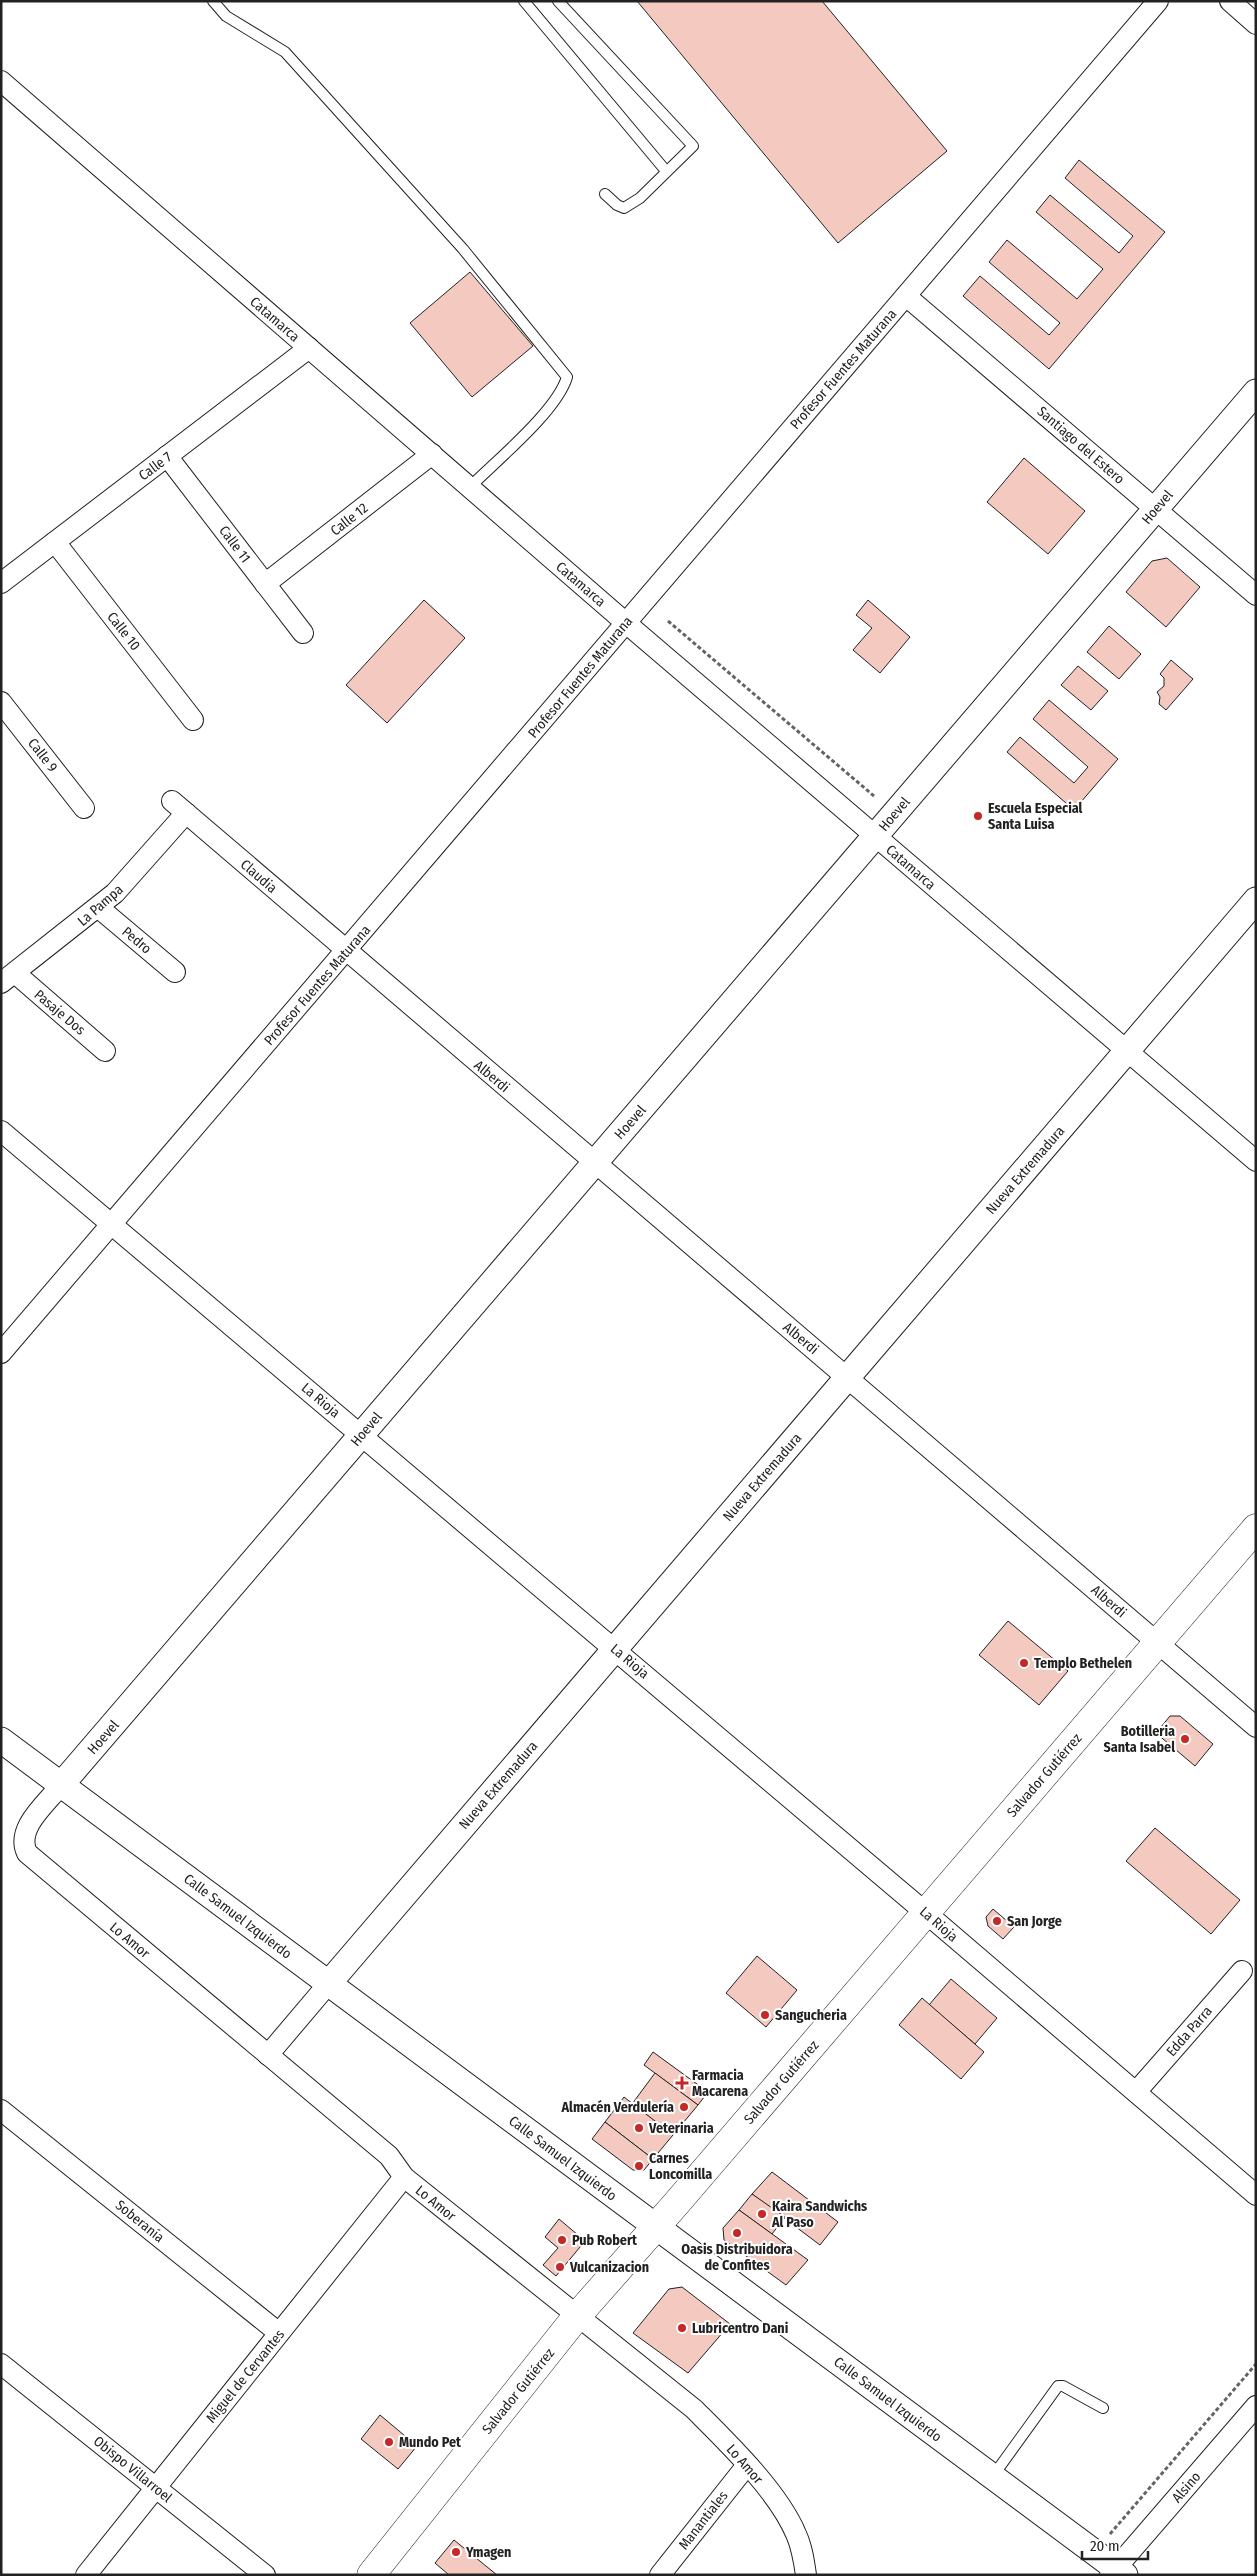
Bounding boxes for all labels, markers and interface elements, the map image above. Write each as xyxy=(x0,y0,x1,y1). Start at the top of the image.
street label: Catamarca xyxy=(246,293,303,346)
street label: Profesor Fuentes Maturana xyxy=(787,306,900,433)
street label: Santiago del Estero xyxy=(1034,403,1128,488)
street label: Calle 7 xyxy=(135,448,175,484)
street label: Hoevel xyxy=(1138,487,1177,528)
street label: Calle 12 xyxy=(327,500,371,539)
street label: Calle 11 xyxy=(215,522,254,566)
street label: Catamarca xyxy=(552,558,609,611)
street label: Calle 10 xyxy=(103,609,144,654)
street label: Profesor Fuentes Maturana xyxy=(525,613,636,742)
street label: Calle 9 xyxy=(24,735,61,776)
street label: Hoevel xyxy=(875,794,914,835)
place label: Escuela Especial Santa Luisa xyxy=(988,800,1083,833)
marker: Escuela Especial Santa Luisa xyxy=(972,810,984,822)
street label: Catamarca xyxy=(882,841,939,894)
street label: Claudia xyxy=(237,856,280,897)
street label: La Pampa xyxy=(74,881,127,930)
street label: Profesor Fuentes Maturana xyxy=(261,922,374,1049)
street label: Pedro xyxy=(119,923,155,958)
street label: Pasaje Dos xyxy=(31,986,89,1039)
street label: Alberdi xyxy=(471,1057,513,1096)
street label: Hoevel xyxy=(611,1102,650,1143)
street label: Nueva Extremadura xyxy=(982,1123,1068,1218)
street label: Alberdi xyxy=(780,1319,822,1358)
street label: La Rioja xyxy=(298,1379,344,1421)
street label: Hoevel xyxy=(347,1409,386,1450)
street label: Nueva Extremadura xyxy=(719,1430,805,1525)
street label: Alberdi xyxy=(1088,1582,1130,1621)
street label: La Rioja xyxy=(607,1640,653,1682)
place label: Templo Bethelen xyxy=(1034,1655,1132,1672)
marker: Templo Bethelen xyxy=(1018,1657,1030,1669)
street label: Hoevel xyxy=(84,1717,123,1758)
place label: Botilleria Santa Isabel xyxy=(1103,1723,1175,1756)
street label: Salvador Gutiérrez xyxy=(1003,1730,1086,1821)
marker: Botilleria Santa Isabel xyxy=(1179,1733,1191,1745)
street label: Nueva Extremadura xyxy=(455,1738,541,1833)
street label: Calle Samuel Izquierdo xyxy=(180,1870,295,1963)
street label: La Rioja xyxy=(916,1903,961,1946)
place label: San Jorge xyxy=(1007,1913,1062,1930)
marker: San Jorge xyxy=(991,1915,1003,1927)
street label: Lo Amor xyxy=(106,1919,153,1962)
street label: Edda Parra xyxy=(1163,2003,1216,2060)
place label: Sangucheria xyxy=(775,2007,847,2024)
marker: Sangucheria xyxy=(759,2009,771,2021)
street label: Salvador Gutiérrez xyxy=(740,2037,823,2128)
place label: Farmacia Macarena xyxy=(692,2067,748,2100)
marker: Farmacia Macarena xyxy=(676,2077,688,2089)
place label: Almacén Verdulería xyxy=(560,2099,674,2116)
marker: Almacén Verdulería xyxy=(678,2101,690,2113)
street label: Calle Samuel Izquierdo xyxy=(505,2112,620,2205)
place label: Veterinaria xyxy=(648,2120,714,2137)
marker: Veterinaria xyxy=(633,2122,645,2134)
place label: Carnes Loncomilla xyxy=(649,2150,712,2183)
marker: Carnes Loncomilla xyxy=(633,2160,645,2172)
street label: Lo Amor xyxy=(412,2182,459,2225)
street label: Soberanía xyxy=(112,2197,168,2246)
place label: Kaira Sandwichs Al Paso xyxy=(771,2198,867,2231)
marker: Kaira Sandwichs Al Paso xyxy=(756,2208,768,2220)
marker: Oasis Distribuidora de Confites xyxy=(731,2227,743,2239)
place label: Pub Robert xyxy=(572,2232,638,2249)
marker: Pub Robert xyxy=(556,2234,568,2246)
place label: Oasis Distribuidora de Confites xyxy=(681,2241,793,2274)
place label: Vulcanizacion xyxy=(569,2259,649,2276)
marker: Vulcanizacion xyxy=(554,2261,566,2273)
place label: Lubricentro Dani xyxy=(692,2320,789,2337)
marker: Lubricentro Dani xyxy=(676,2322,688,2334)
street label: Miguel de Cervantes xyxy=(203,2326,288,2426)
street label: Salvador Gutiérrez xyxy=(479,2345,558,2438)
street label: Calle Samuel Izquierdo xyxy=(830,2353,945,2446)
street label: Obispo Villarroel xyxy=(90,2433,176,2506)
place label: Mundo Pet xyxy=(399,2434,462,2451)
marker: Mundo Pet xyxy=(383,2436,395,2448)
street label: Lo Amor xyxy=(723,2441,767,2488)
street label: Alsino xyxy=(1168,2468,1204,2506)
street label: Manantiales xyxy=(675,2488,732,2553)
scale bar xyxy=(1082,2528,1148,2560)
text: 20 m xyxy=(1090,2537,1120,2555)
place label: Ymagen xyxy=(465,2544,511,2561)
marker: Ymagen xyxy=(450,2546,462,2558)

